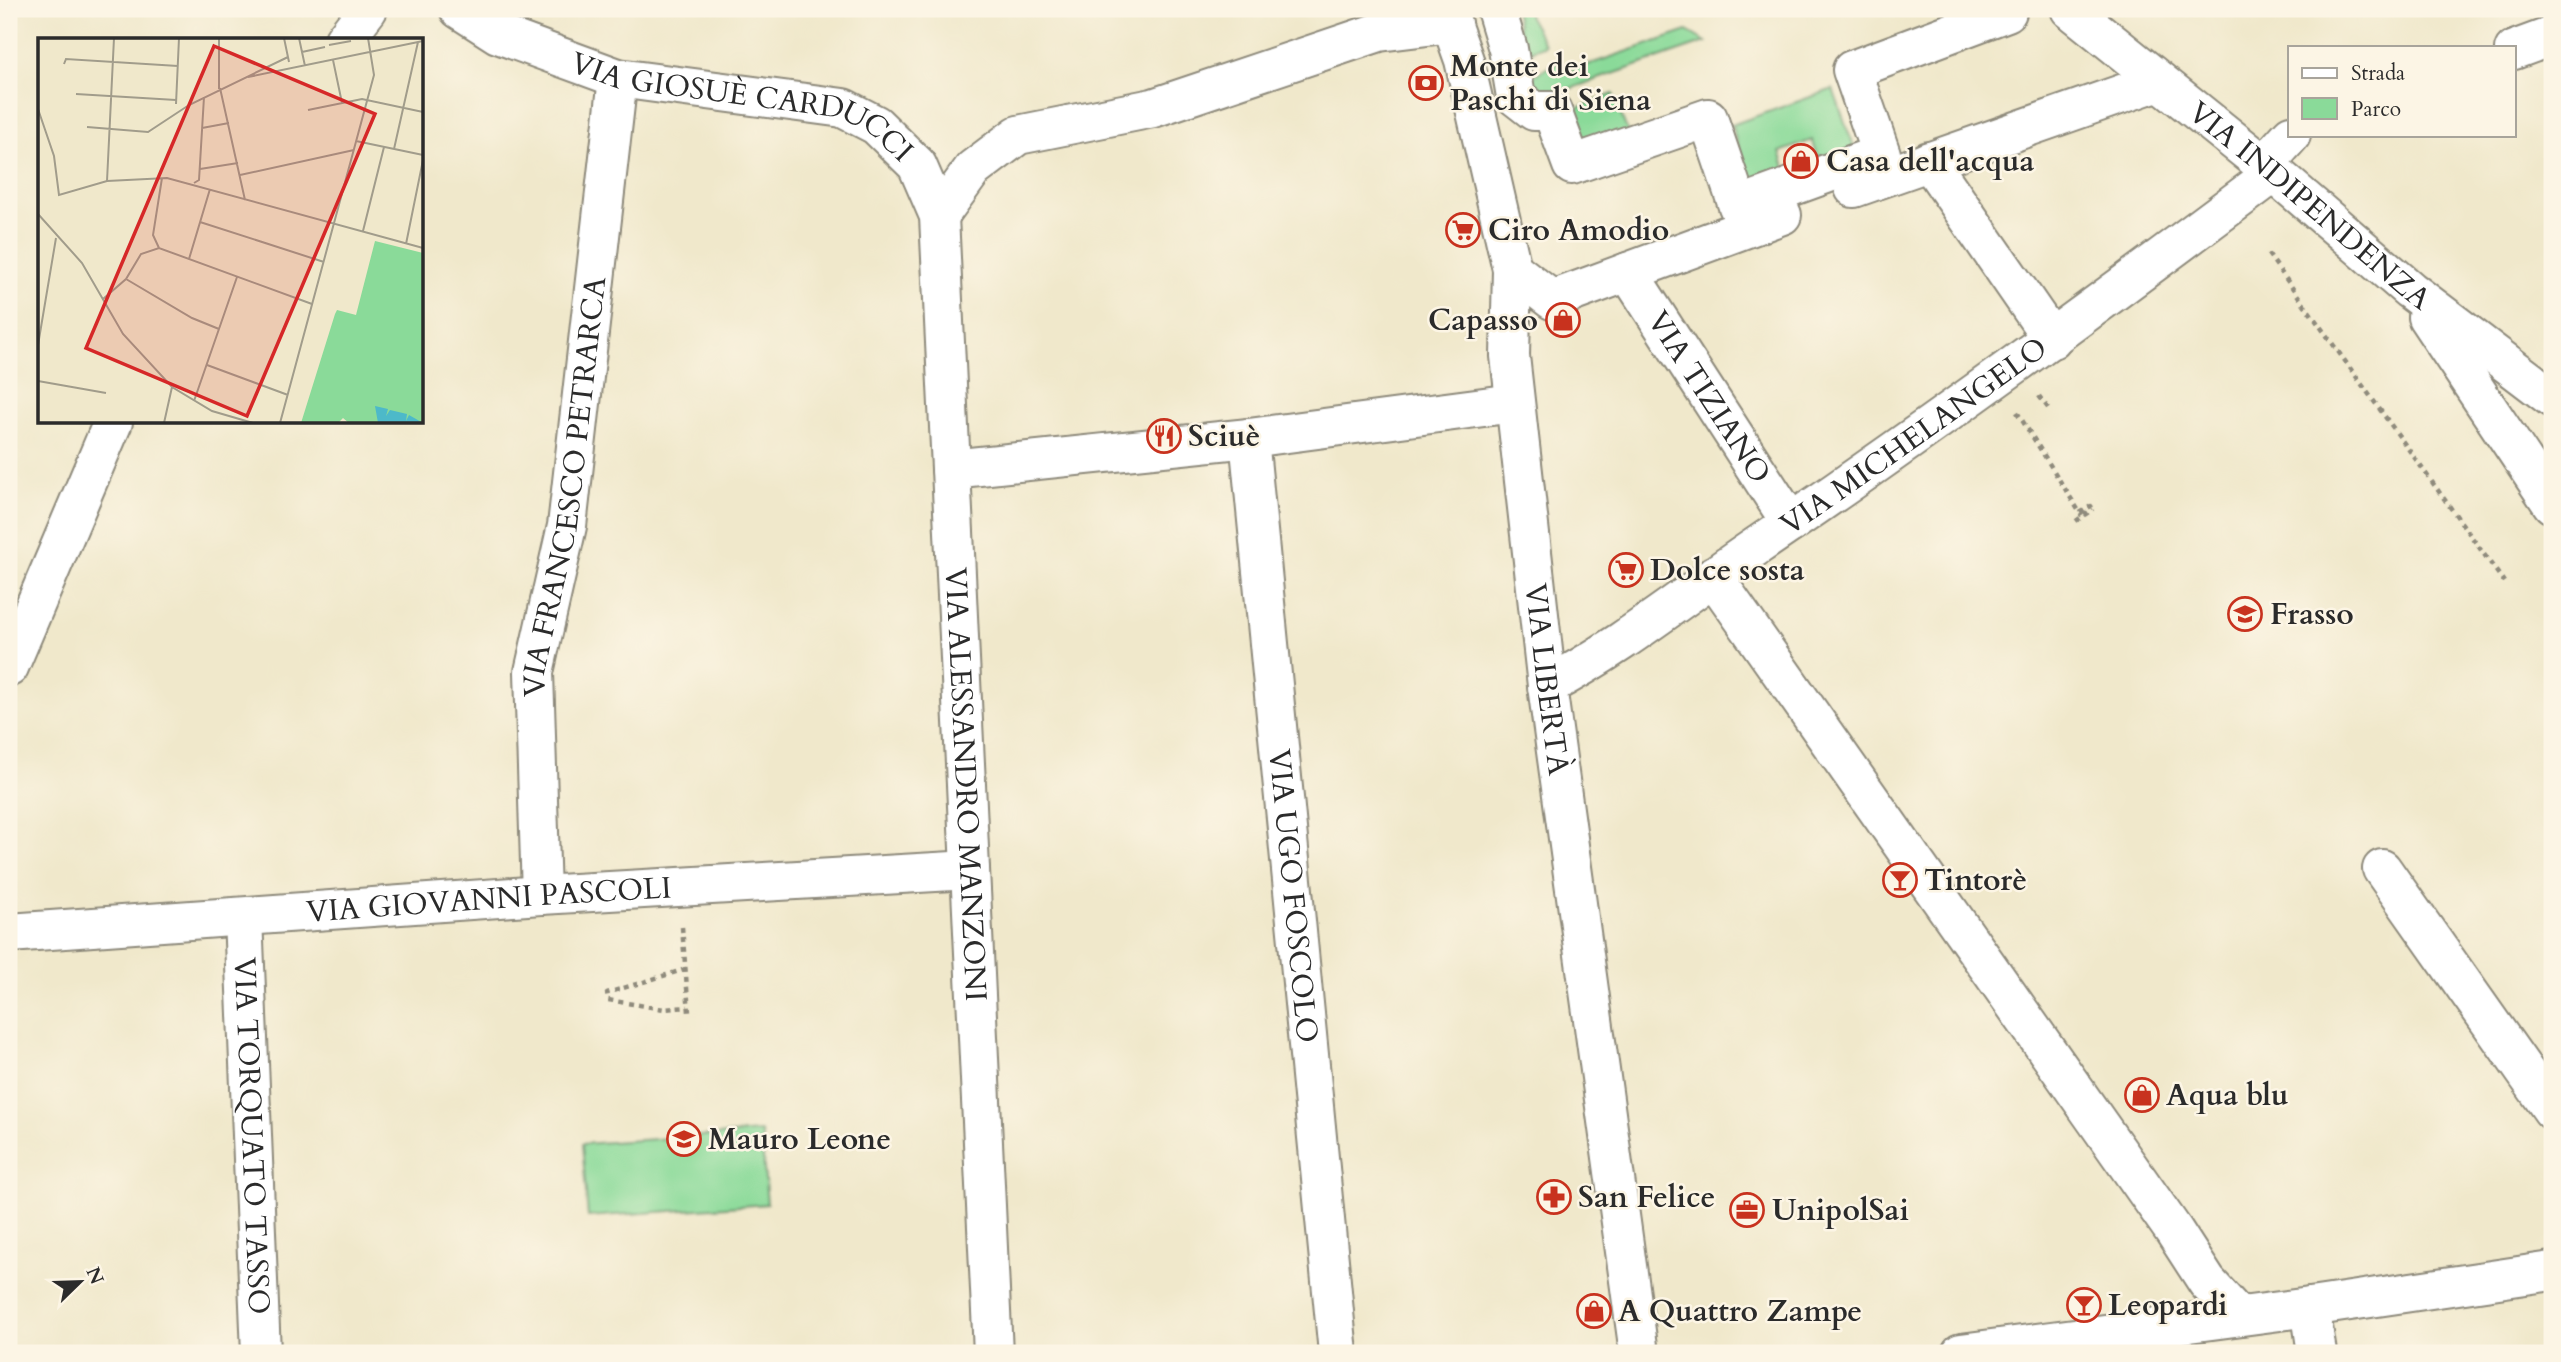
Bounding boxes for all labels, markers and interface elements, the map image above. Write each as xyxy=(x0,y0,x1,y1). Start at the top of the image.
inset map xyxy=(38,38,424,424)
street label: VIA GIOSUÈ CARDUCCI xyxy=(565,42,922,171)
place label: Monte dei Paschi di Siena xyxy=(1450,46,1651,121)
legend xyxy=(2288,46,2516,136)
text: Strada xyxy=(2351,59,2405,88)
bank icon: Monte dei Paschi di Siena xyxy=(1407,64,1445,102)
street label: VIA INDIPENDENZA xyxy=(2179,92,2440,320)
text: Parco xyxy=(2351,95,2401,124)
place label: Casa dell'acqua xyxy=(1826,141,2035,182)
shop icon: Casa dell'acqua xyxy=(1782,142,1820,180)
place label: Ciro Amodio xyxy=(1488,210,1669,251)
supermarket icon: Ciro Amodio xyxy=(1444,211,1482,249)
street label: VIA FRANCESCO PETRARCA xyxy=(514,274,616,697)
place label: Capasso xyxy=(1428,300,1538,341)
shop icon: Capasso xyxy=(1544,301,1582,339)
street label: VIA TIZIANO xyxy=(1637,303,1780,492)
street label: VIA MICHELANGELO xyxy=(1772,328,2056,545)
place label: Sciuè xyxy=(1188,416,1260,457)
restaurant icon: Sciuè xyxy=(1145,417,1183,455)
place label: Dolce sosta xyxy=(1650,550,1805,591)
supermarket icon: Dolce sosta xyxy=(1607,551,1645,589)
street label: VIA ALESSANDRO MANZONI xyxy=(935,566,996,1002)
street label: VIA LIBERTÀ xyxy=(1515,581,1579,779)
place label: Frasso xyxy=(2270,594,2354,635)
school or university icon: Frasso xyxy=(2226,595,2264,633)
street label: VIA UGO FOSCOLO xyxy=(1258,747,1328,1045)
place label: Tintorè xyxy=(1924,860,2027,901)
bar icon: Tintorè xyxy=(1881,861,1919,899)
street label: VIA GIOVANNI PASCOLI xyxy=(305,867,673,933)
street label: VIA TORQUATO TASSO xyxy=(224,956,279,1315)
place label: Aqua blu xyxy=(2166,1075,2289,1116)
shop icon: Aqua blu xyxy=(2123,1076,2161,1114)
place label: Mauro Leone xyxy=(708,1119,891,1160)
school or university icon: Mauro Leone xyxy=(665,1120,703,1158)
place label: San Felice xyxy=(1578,1177,1715,1218)
pharmacy icon: San Felice xyxy=(1535,1178,1573,1216)
place label: UnipolSai xyxy=(1772,1190,1909,1231)
office icon: UnipolSai xyxy=(1728,1191,1766,1229)
north arrow xyxy=(46,1246,116,1316)
text: N xyxy=(80,1263,110,1289)
place label: Leopardi xyxy=(2108,1285,2227,1326)
bar icon: Leopardi xyxy=(2065,1286,2103,1324)
place label: A Quattro Zampe xyxy=(1618,1291,1862,1332)
shop icon: A Quattro Zampe xyxy=(1575,1292,1613,1330)

